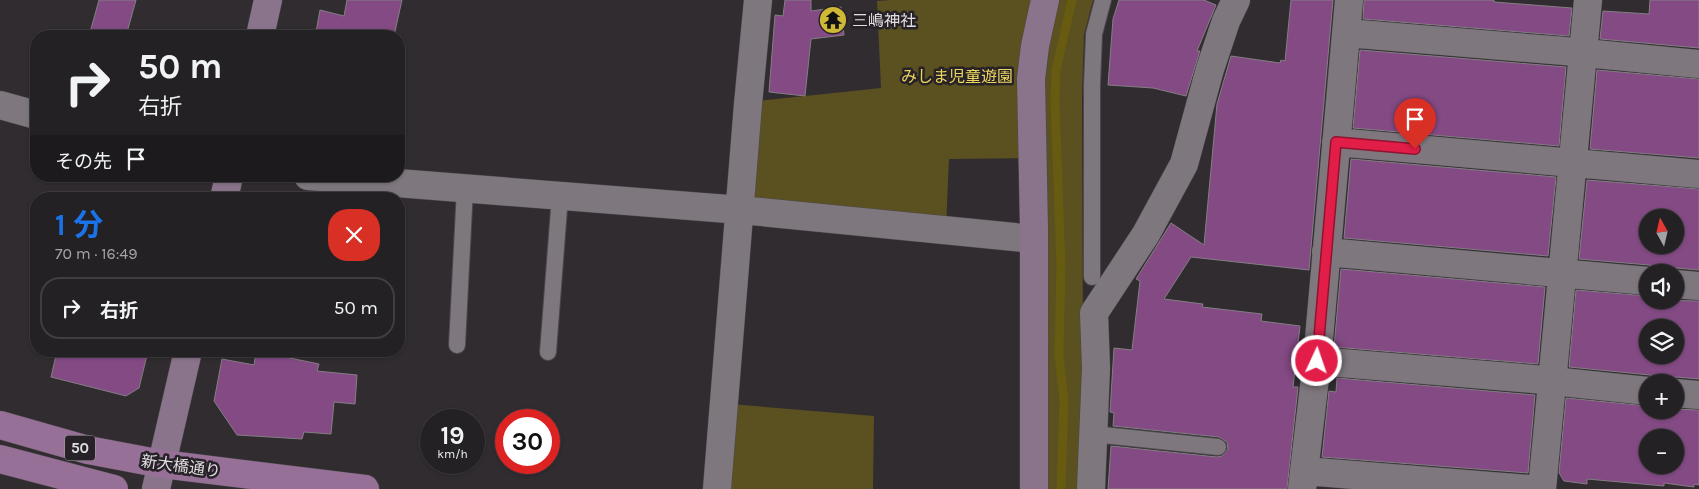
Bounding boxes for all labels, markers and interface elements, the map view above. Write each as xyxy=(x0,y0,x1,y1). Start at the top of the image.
temple icon: 三嶋神社 xyxy=(818,5,848,35)
place label: 三嶋神社 xyxy=(852,11,916,30)
text: 50 m xyxy=(138,46,223,87)
icon: right xyxy=(55,50,120,115)
park label: みしま児童遊園 xyxy=(901,67,1013,86)
text: 右折 xyxy=(138,94,182,120)
pin xyxy=(1394,98,1436,149)
icon: arrive xyxy=(1401,105,1429,133)
icon: arrive xyxy=(122,145,150,173)
text: その先 xyxy=(55,151,112,173)
text: 1 分 xyxy=(55,207,103,243)
button: close xyxy=(328,209,380,261)
north arrow xyxy=(1639,209,1684,254)
map controls xyxy=(1639,209,1684,474)
text: 70 m · 16:49 xyxy=(55,244,138,263)
button: sound xyxy=(1639,264,1684,309)
icon: right xyxy=(57,294,85,322)
text: 50 m xyxy=(334,297,378,319)
text: 右折 xyxy=(100,300,138,322)
button: layers xyxy=(1639,319,1684,364)
position arrow xyxy=(1290,334,1342,386)
button: + xyxy=(1639,374,1684,419)
speed limit sign: 30 xyxy=(495,409,560,474)
text: 19 xyxy=(440,421,465,450)
button: − xyxy=(1639,429,1684,474)
road number: 50 xyxy=(65,436,95,460)
text: km/h xyxy=(437,447,468,461)
street label: 新大橋通り xyxy=(140,451,222,481)

